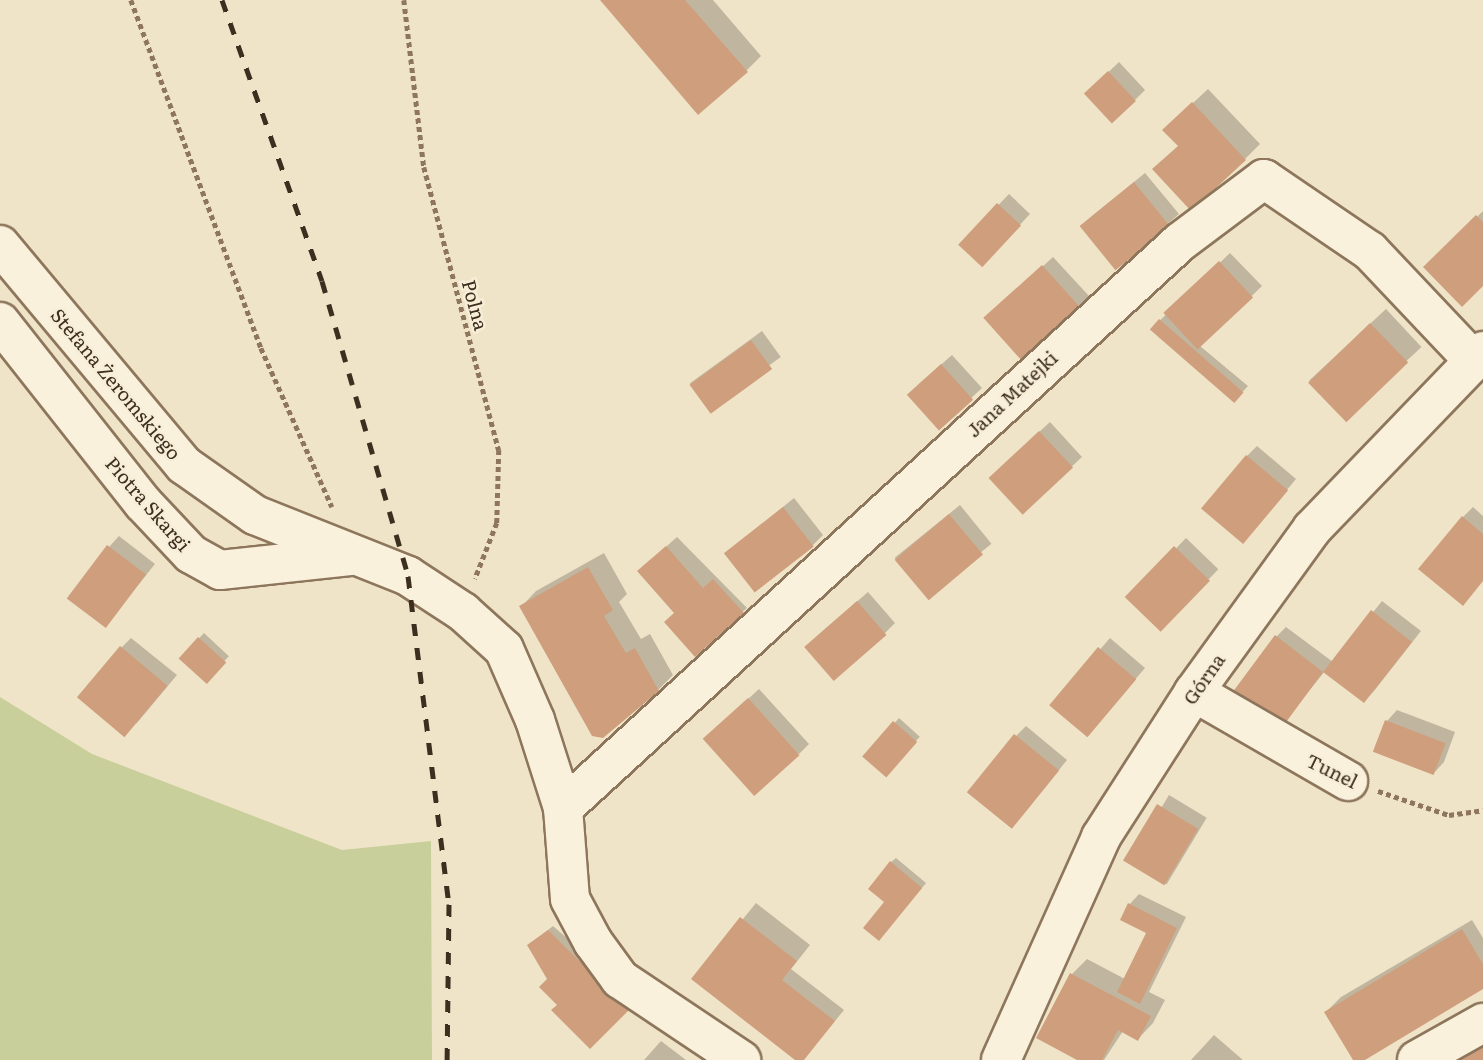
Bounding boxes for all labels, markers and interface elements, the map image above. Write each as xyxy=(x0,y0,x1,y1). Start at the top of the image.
street label: Polna xyxy=(457,277,493,333)
street label: Stefana Żeromskiego xyxy=(46,304,186,464)
street label: Jana Matejki xyxy=(962,346,1062,442)
street label: Piotra Skargi xyxy=(101,452,195,556)
street label: Górna xyxy=(1178,649,1230,709)
street label: Tunel xyxy=(1303,749,1361,793)

